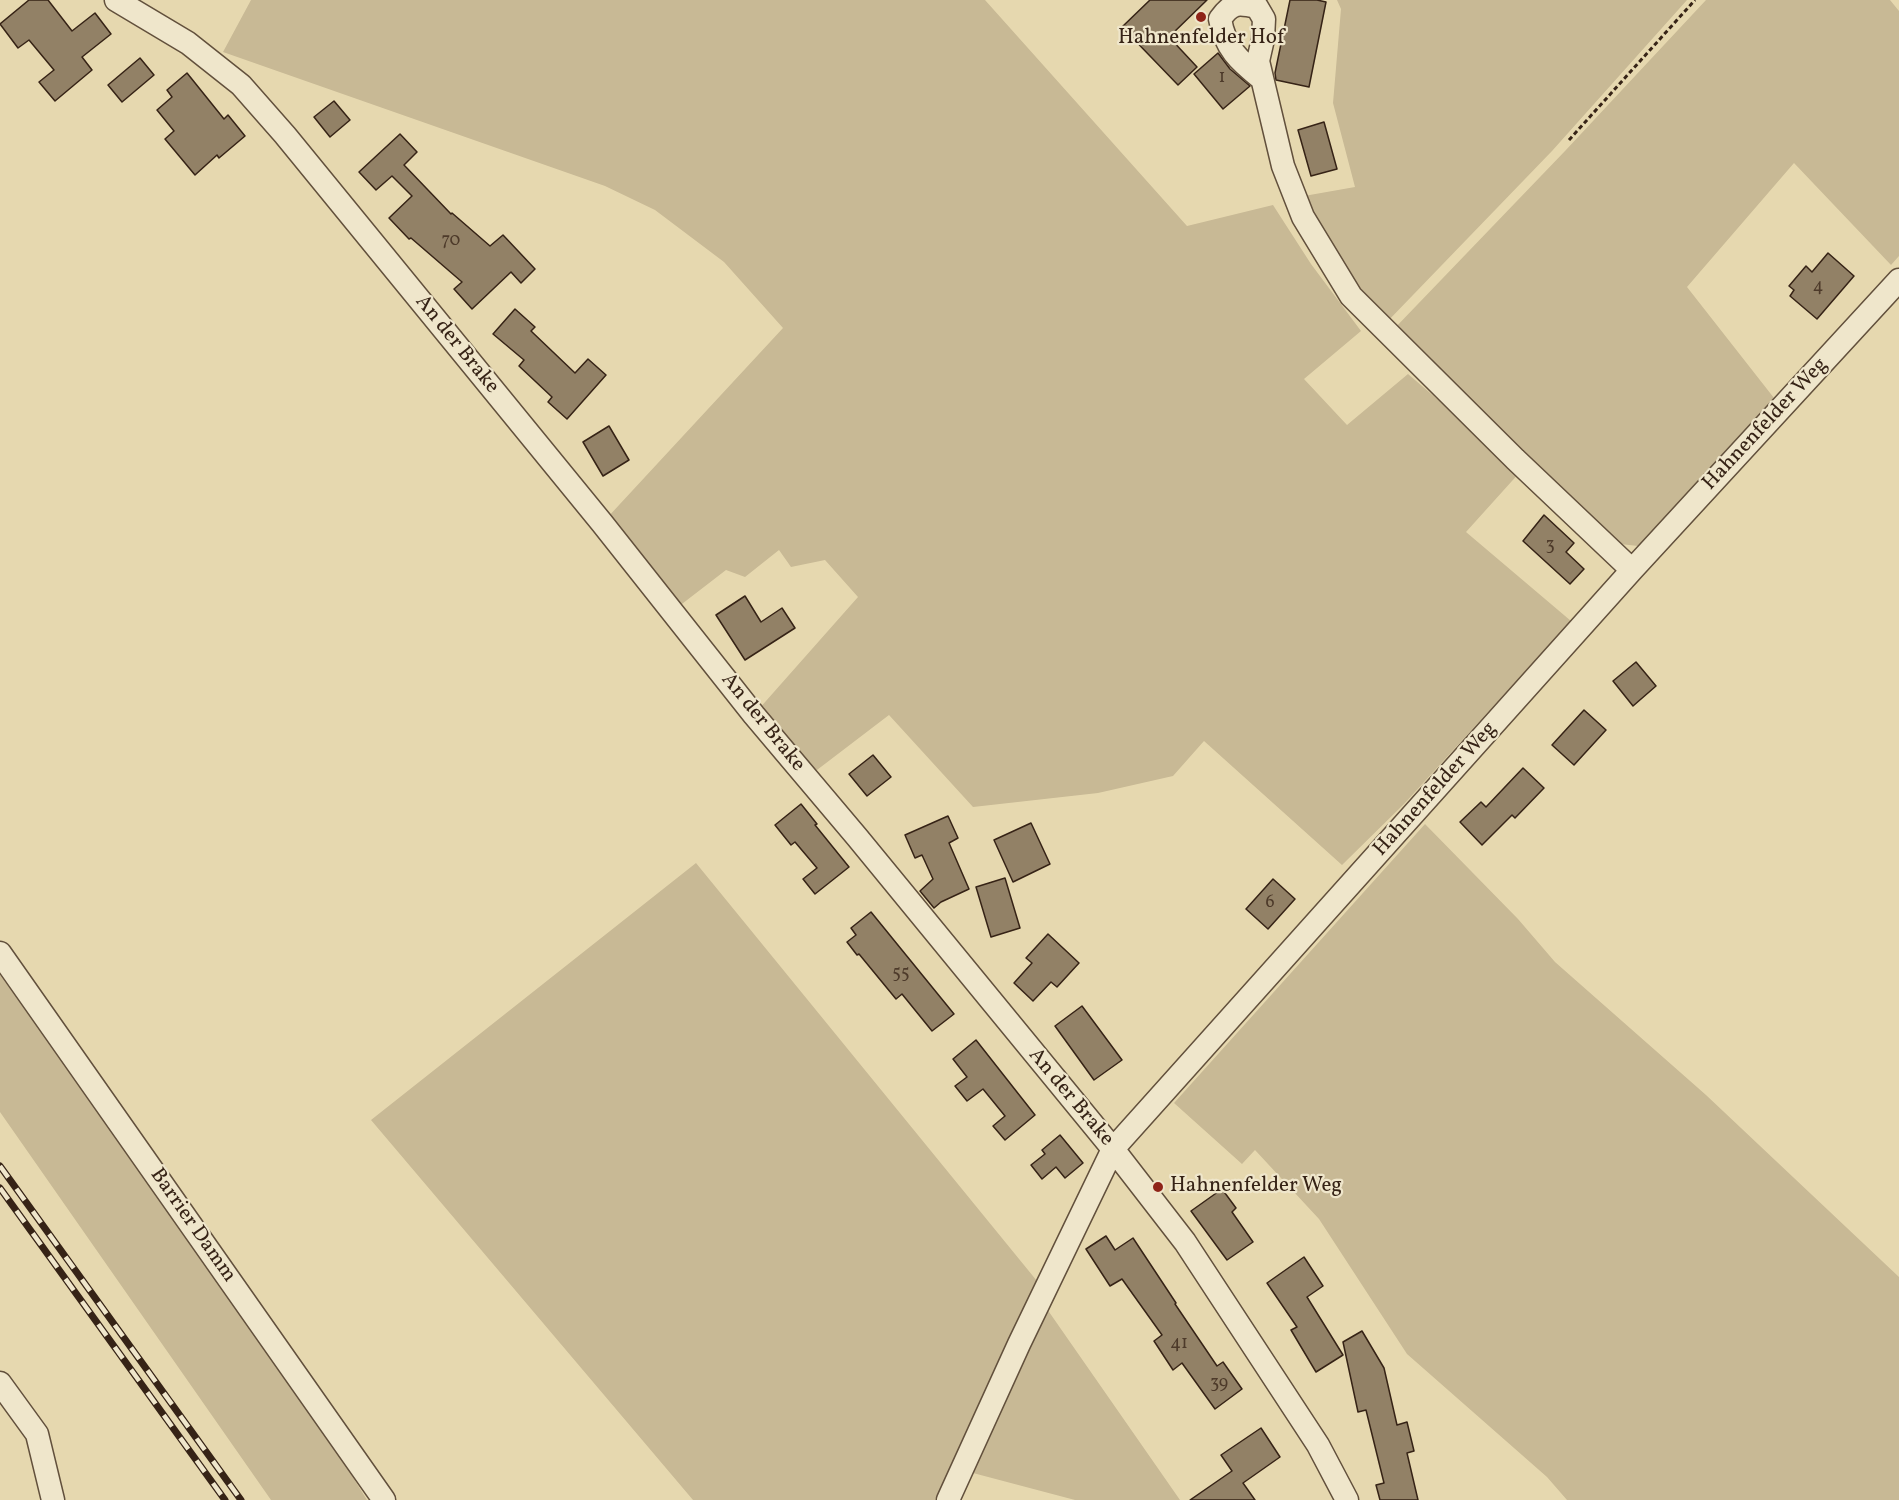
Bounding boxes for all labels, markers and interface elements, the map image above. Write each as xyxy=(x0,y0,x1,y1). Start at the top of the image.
marker: Hahnenfelder Hof xyxy=(1194,10,1208,24)
place label: Hahnenfelder Hof xyxy=(1118,26,1284,52)
house number: 1 xyxy=(1219,68,1225,90)
house number: 70 xyxy=(442,231,460,253)
house number: 4 xyxy=(1813,277,1823,299)
street label: An der Brake xyxy=(409,291,503,399)
street label: Hahnenfelder Weg xyxy=(1698,353,1834,497)
house number: 3 xyxy=(1545,536,1555,558)
street label: An der Brake xyxy=(715,669,809,777)
street label: Hahnenfelder Weg xyxy=(1369,718,1503,862)
house number: 6 xyxy=(1265,893,1275,915)
house number: 55 xyxy=(892,964,910,986)
street label: An der Brake xyxy=(1022,1044,1118,1152)
street label: Barrier Damm xyxy=(143,1164,241,1288)
place label: Hahnenfelder Weg xyxy=(1170,1174,1342,1200)
marker: Hahnenfelder Weg xyxy=(1151,1180,1165,1194)
house number: 41 xyxy=(1170,1334,1188,1356)
house number: 39 xyxy=(1210,1374,1228,1396)

